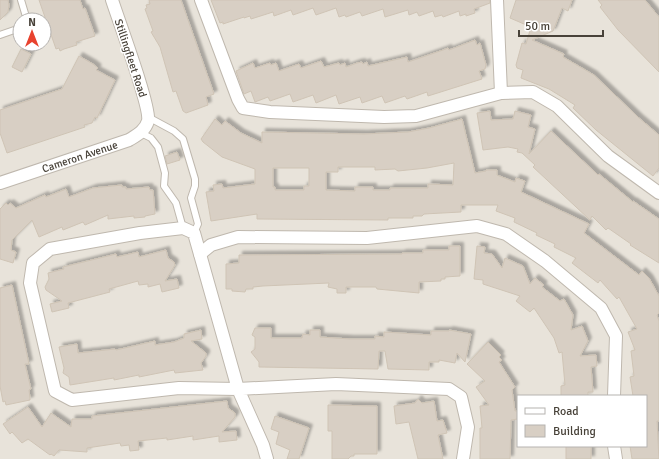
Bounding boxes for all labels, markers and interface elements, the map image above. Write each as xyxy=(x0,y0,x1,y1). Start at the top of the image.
north arrow xyxy=(12,12,52,52)
scale bar xyxy=(519,12,603,38)
text: N xyxy=(28,16,36,29)
street label: Stillingfleet Road xyxy=(112,17,149,99)
text: 50 m xyxy=(525,19,550,34)
street label: Cameron Avenue xyxy=(40,138,119,176)
legend xyxy=(517,395,647,447)
text: Road xyxy=(553,404,579,419)
text: Building xyxy=(553,424,596,439)

